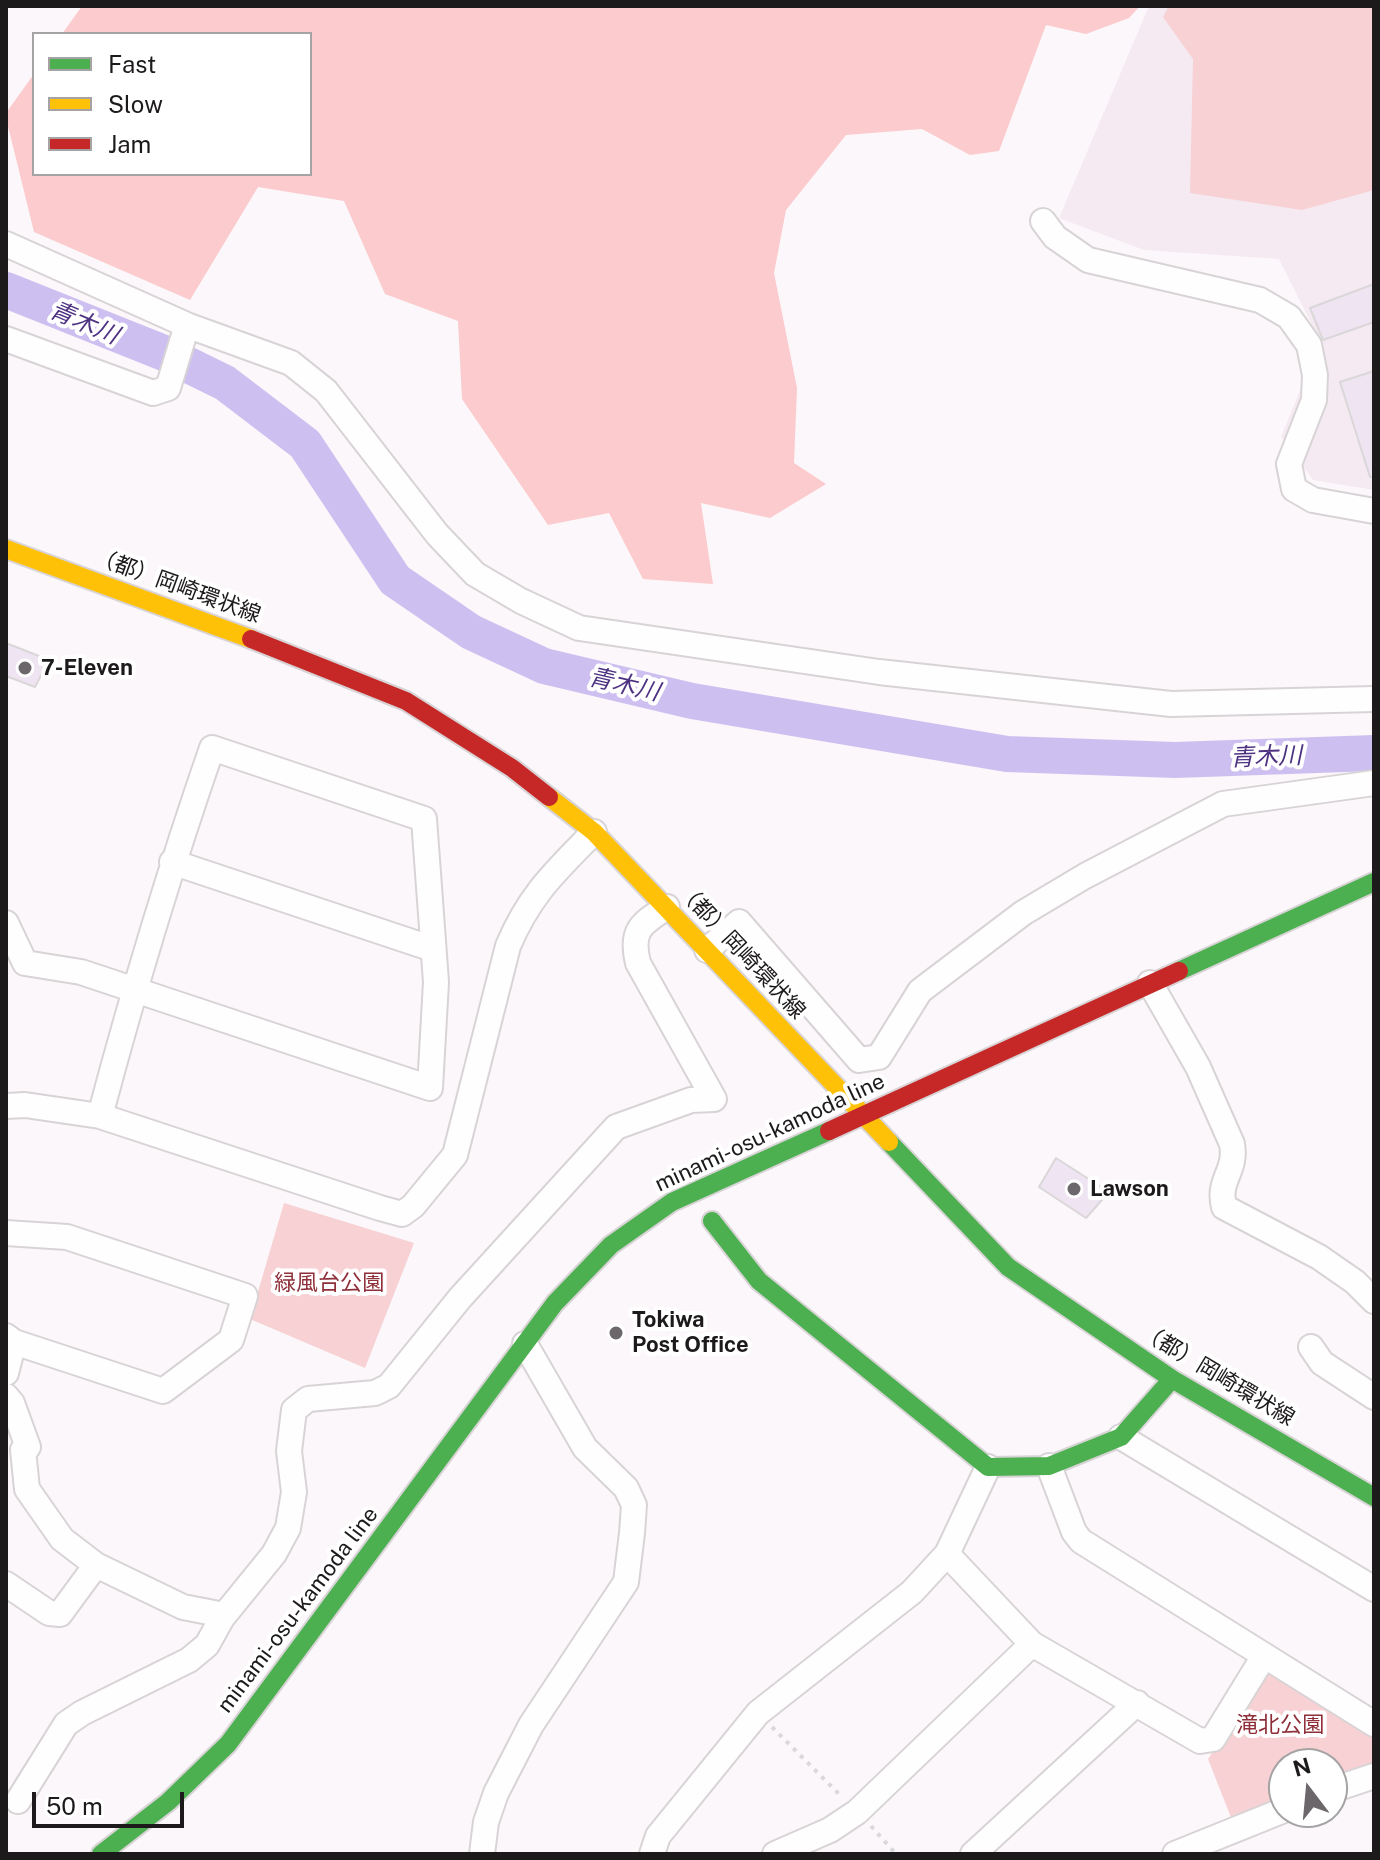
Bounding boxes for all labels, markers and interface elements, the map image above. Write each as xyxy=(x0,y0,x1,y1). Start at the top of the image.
legend xyxy=(32,32,312,176)
text: Fast xyxy=(108,50,156,78)
text: Slow xyxy=(108,90,163,118)
text: Jam xyxy=(108,130,151,158)
water label: 青木川 xyxy=(45,296,123,350)
street label: （都）岡崎環状線 xyxy=(90,543,264,629)
place label: 7-Eleven xyxy=(41,655,133,681)
marker: 7-Eleven xyxy=(16,659,34,677)
water label: 青木川 xyxy=(586,663,662,707)
water label: 青木川 xyxy=(1230,741,1302,773)
street label: （都）岡崎環状線 xyxy=(671,878,811,1024)
street label: minami-osu-kamoda line xyxy=(651,1068,889,1198)
place label: Lawson xyxy=(1090,1176,1169,1202)
marker: Lawson xyxy=(1065,1180,1083,1198)
park label: 緑風台公園 xyxy=(274,1270,384,1296)
place label: Tokiwa Post Office xyxy=(632,1307,749,1358)
street label: （都）岡崎環状線 xyxy=(1135,1318,1299,1432)
marker: Tokiwa Post Office xyxy=(607,1324,625,1342)
street label: minami-osu-kamoda line xyxy=(212,1502,384,1718)
park label: 滝北公園 xyxy=(1236,1712,1324,1738)
north arrow xyxy=(1268,1748,1348,1828)
text: N xyxy=(1290,1752,1314,1782)
scale bar xyxy=(36,1776,188,1826)
text: 50 m xyxy=(46,1792,103,1820)

